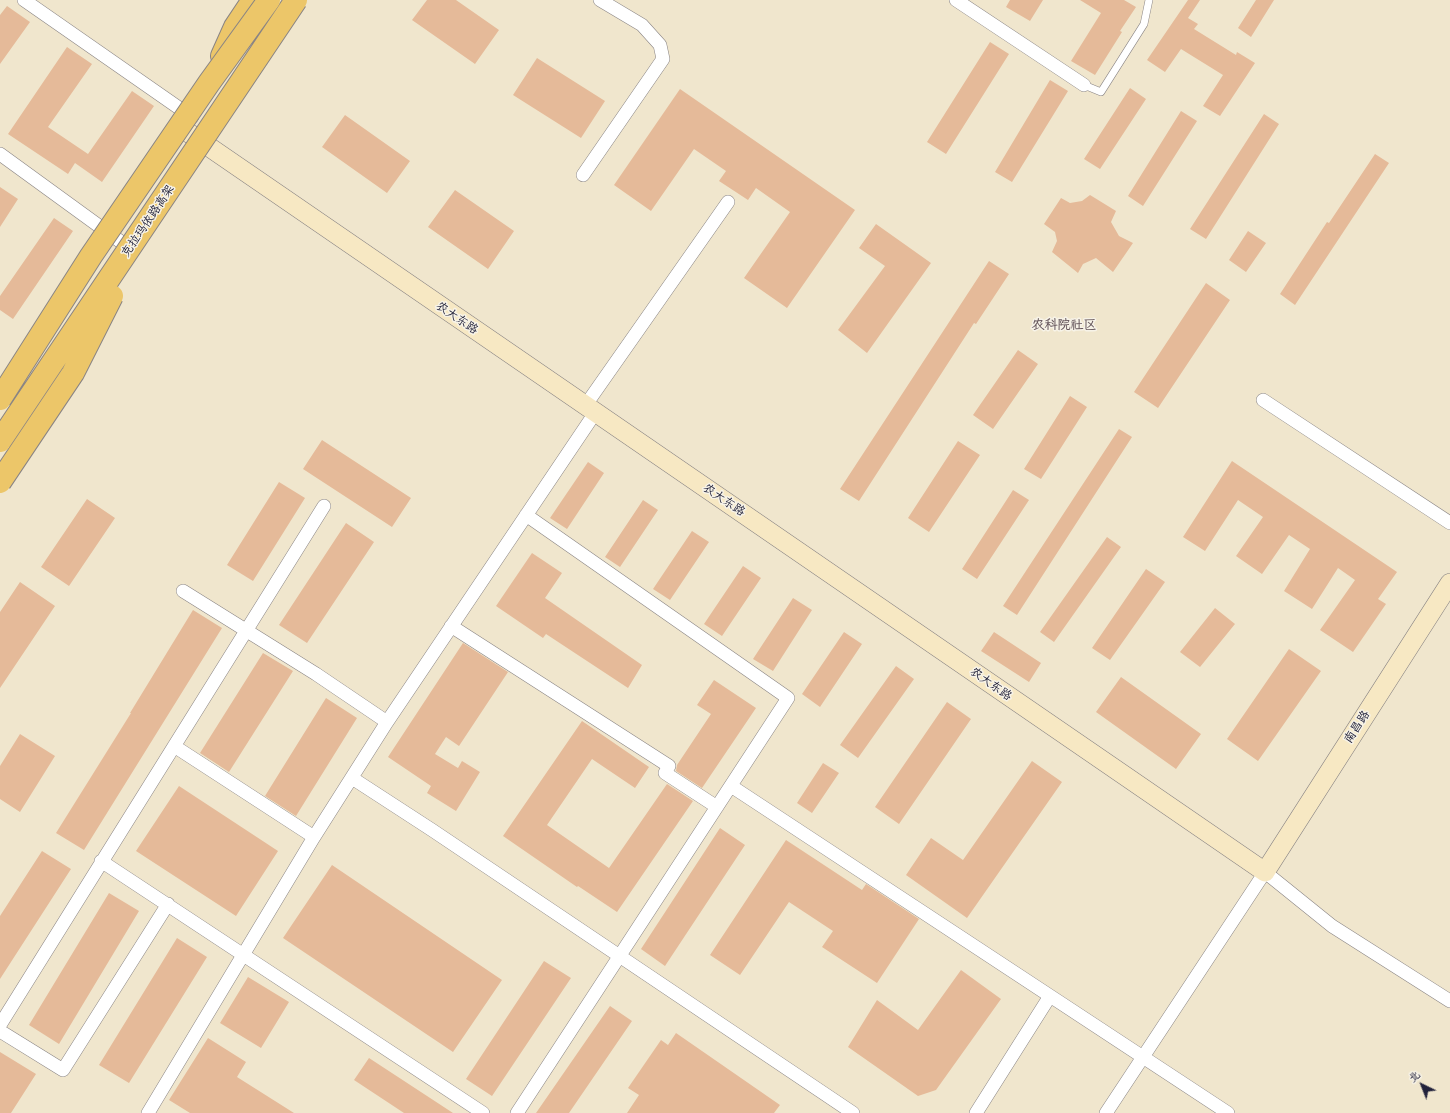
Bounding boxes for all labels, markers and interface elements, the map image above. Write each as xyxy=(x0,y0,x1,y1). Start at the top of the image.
street label: 克拉玛依路高架 xyxy=(119,182,177,260)
street label: 农大东路 xyxy=(433,299,481,337)
district label: 农科院社区 xyxy=(1032,317,1096,333)
street label: 农大东路 xyxy=(700,481,748,519)
street label: 农大东路 xyxy=(967,664,1015,704)
street label: 南昌路 xyxy=(1341,708,1373,746)
north arrow xyxy=(1402,1065,1442,1105)
text: 北 xyxy=(1405,1067,1423,1085)

